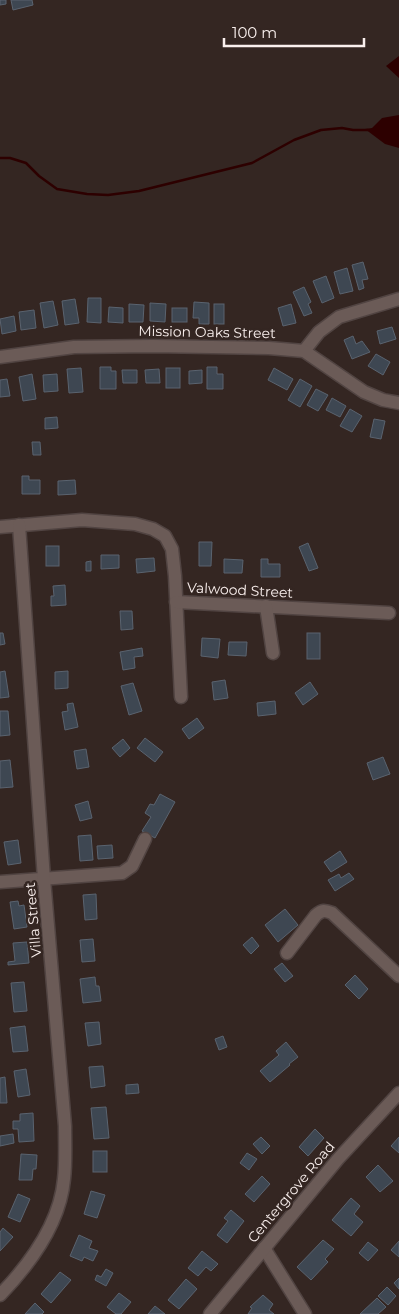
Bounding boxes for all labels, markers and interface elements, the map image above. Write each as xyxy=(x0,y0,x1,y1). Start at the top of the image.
scale bar xyxy=(224,15,364,47)
text: 100 m xyxy=(232,23,277,42)
street label: Mission Oaks Street xyxy=(138,322,276,342)
street label: Valwood Street xyxy=(187,578,294,602)
street label: Villa Street xyxy=(21,882,45,958)
street label: Centergrove Road xyxy=(243,1138,339,1246)

